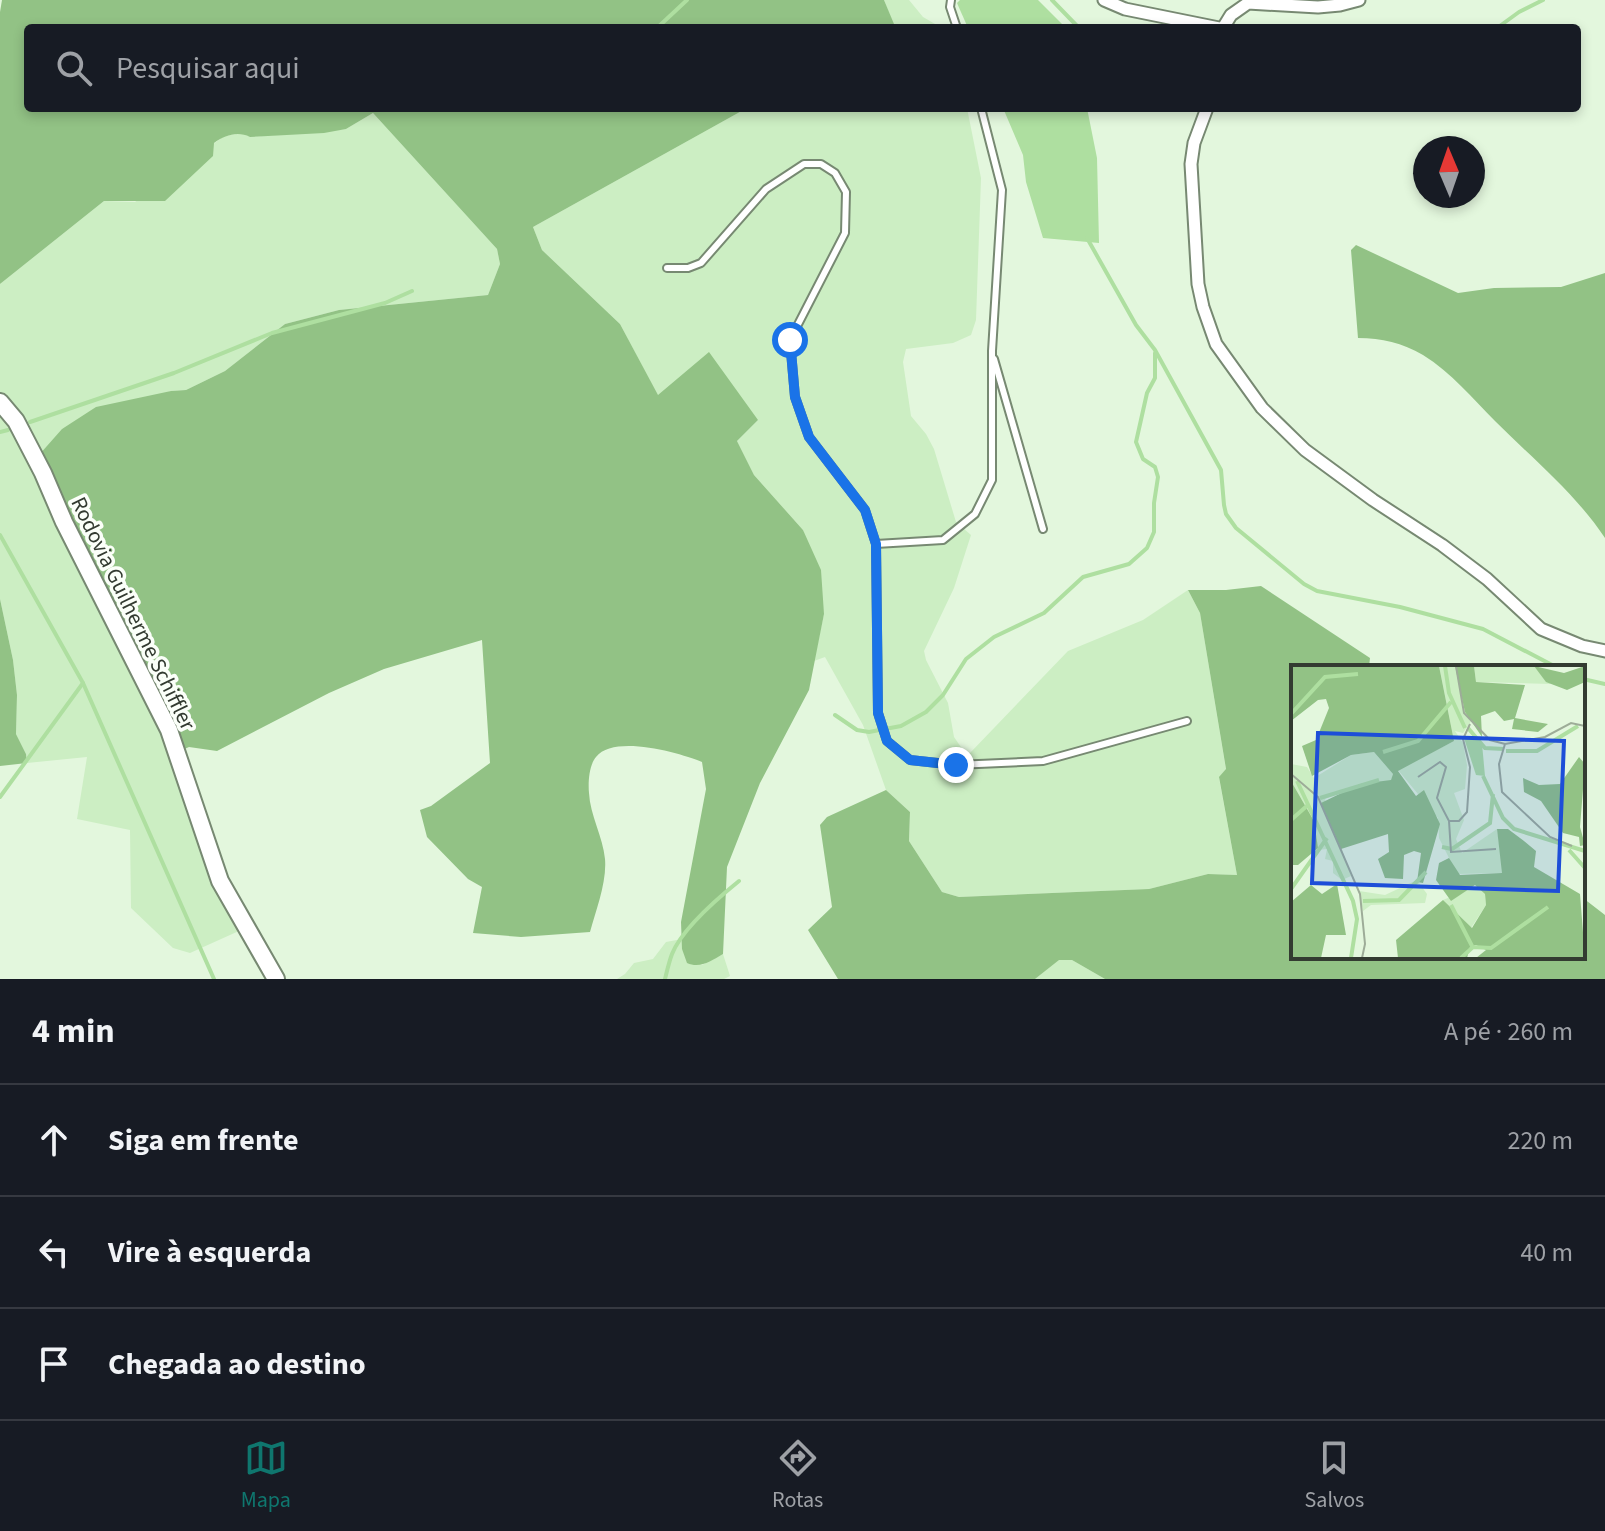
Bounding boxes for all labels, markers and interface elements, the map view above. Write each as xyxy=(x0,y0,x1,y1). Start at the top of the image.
search box xyxy=(24,24,1581,112)
icon: search xyxy=(52,46,96,90)
text: Pesquisar aqui xyxy=(116,47,300,90)
north arrow xyxy=(1413,136,1485,208)
route start xyxy=(772,322,808,358)
street label: Rodovia Guilherme Schiffler xyxy=(63,491,204,736)
inset map xyxy=(1291,665,1585,959)
route end xyxy=(938,747,974,783)
text: 4 min xyxy=(32,1007,115,1056)
text: A pé · 260 m xyxy=(1444,1013,1573,1050)
icon: ahead xyxy=(32,1118,76,1162)
text: Siga em frente xyxy=(108,1119,299,1162)
text: 220 m xyxy=(1507,1122,1573,1159)
icon: left xyxy=(32,1230,76,1274)
text: Vire à esquerda xyxy=(108,1231,311,1274)
text: 40 m xyxy=(1520,1234,1573,1271)
icon: arrive xyxy=(32,1342,76,1386)
text: Chegada ao destino xyxy=(108,1343,366,1386)
tab: Mapa xyxy=(241,1436,291,1516)
tab: Rotas xyxy=(772,1436,823,1516)
tab: Salvos xyxy=(1305,1436,1364,1516)

